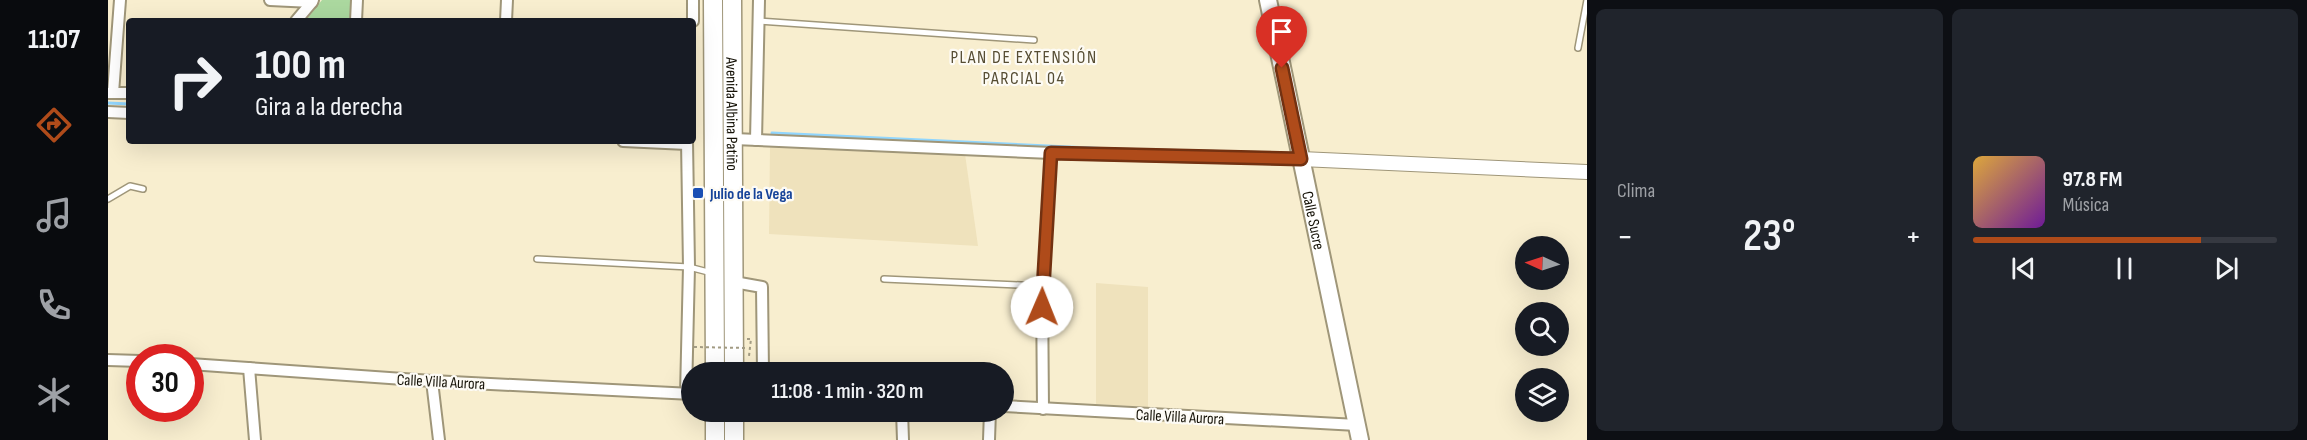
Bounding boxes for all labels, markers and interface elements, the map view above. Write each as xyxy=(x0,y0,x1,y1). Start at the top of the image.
pin xyxy=(1256,6,1307,68)
icon: arrive xyxy=(1265,15,1298,48)
text: 11:07 xyxy=(28,24,80,56)
text: 100 m xyxy=(255,40,346,91)
icon: right xyxy=(156,42,234,120)
district label: PLAN DE EXTENSIÓN PARCIAL 04 xyxy=(950,47,1098,89)
street label: Avenida Albina Patiño xyxy=(721,56,741,171)
text: Gira a la derecha xyxy=(255,91,403,123)
icon: directions xyxy=(33,104,75,146)
text: 97.8 FM xyxy=(2063,166,2122,193)
text: Clima xyxy=(1617,179,1655,203)
place label: Julio de la Vega xyxy=(709,185,793,204)
marker: Julio de la Vega xyxy=(691,186,705,200)
street label: Calle Sucre xyxy=(1297,190,1328,251)
text: Música xyxy=(2063,193,2109,217)
icon: music xyxy=(33,194,75,236)
text: 23° xyxy=(1743,209,1796,264)
text: − xyxy=(1617,217,1633,257)
text: + xyxy=(1905,217,1921,257)
north arrow xyxy=(1515,236,1569,290)
map controls xyxy=(1515,236,1569,422)
icon: previous xyxy=(2007,252,2040,285)
icon: pause xyxy=(2108,252,2141,285)
icon: next xyxy=(2210,252,2243,285)
position arrow xyxy=(1010,275,1074,339)
icon: phone xyxy=(33,284,75,326)
button: search xyxy=(1515,302,1569,356)
speed limit sign: 30 xyxy=(126,344,204,422)
button: layers xyxy=(1515,368,1569,422)
street label: Calle Villa Aurora xyxy=(396,371,486,394)
icon: climate xyxy=(33,374,75,416)
text: 11:08 · 1 min · 320 m xyxy=(772,378,923,405)
street label: Calle Villa Aurora xyxy=(1135,406,1225,429)

